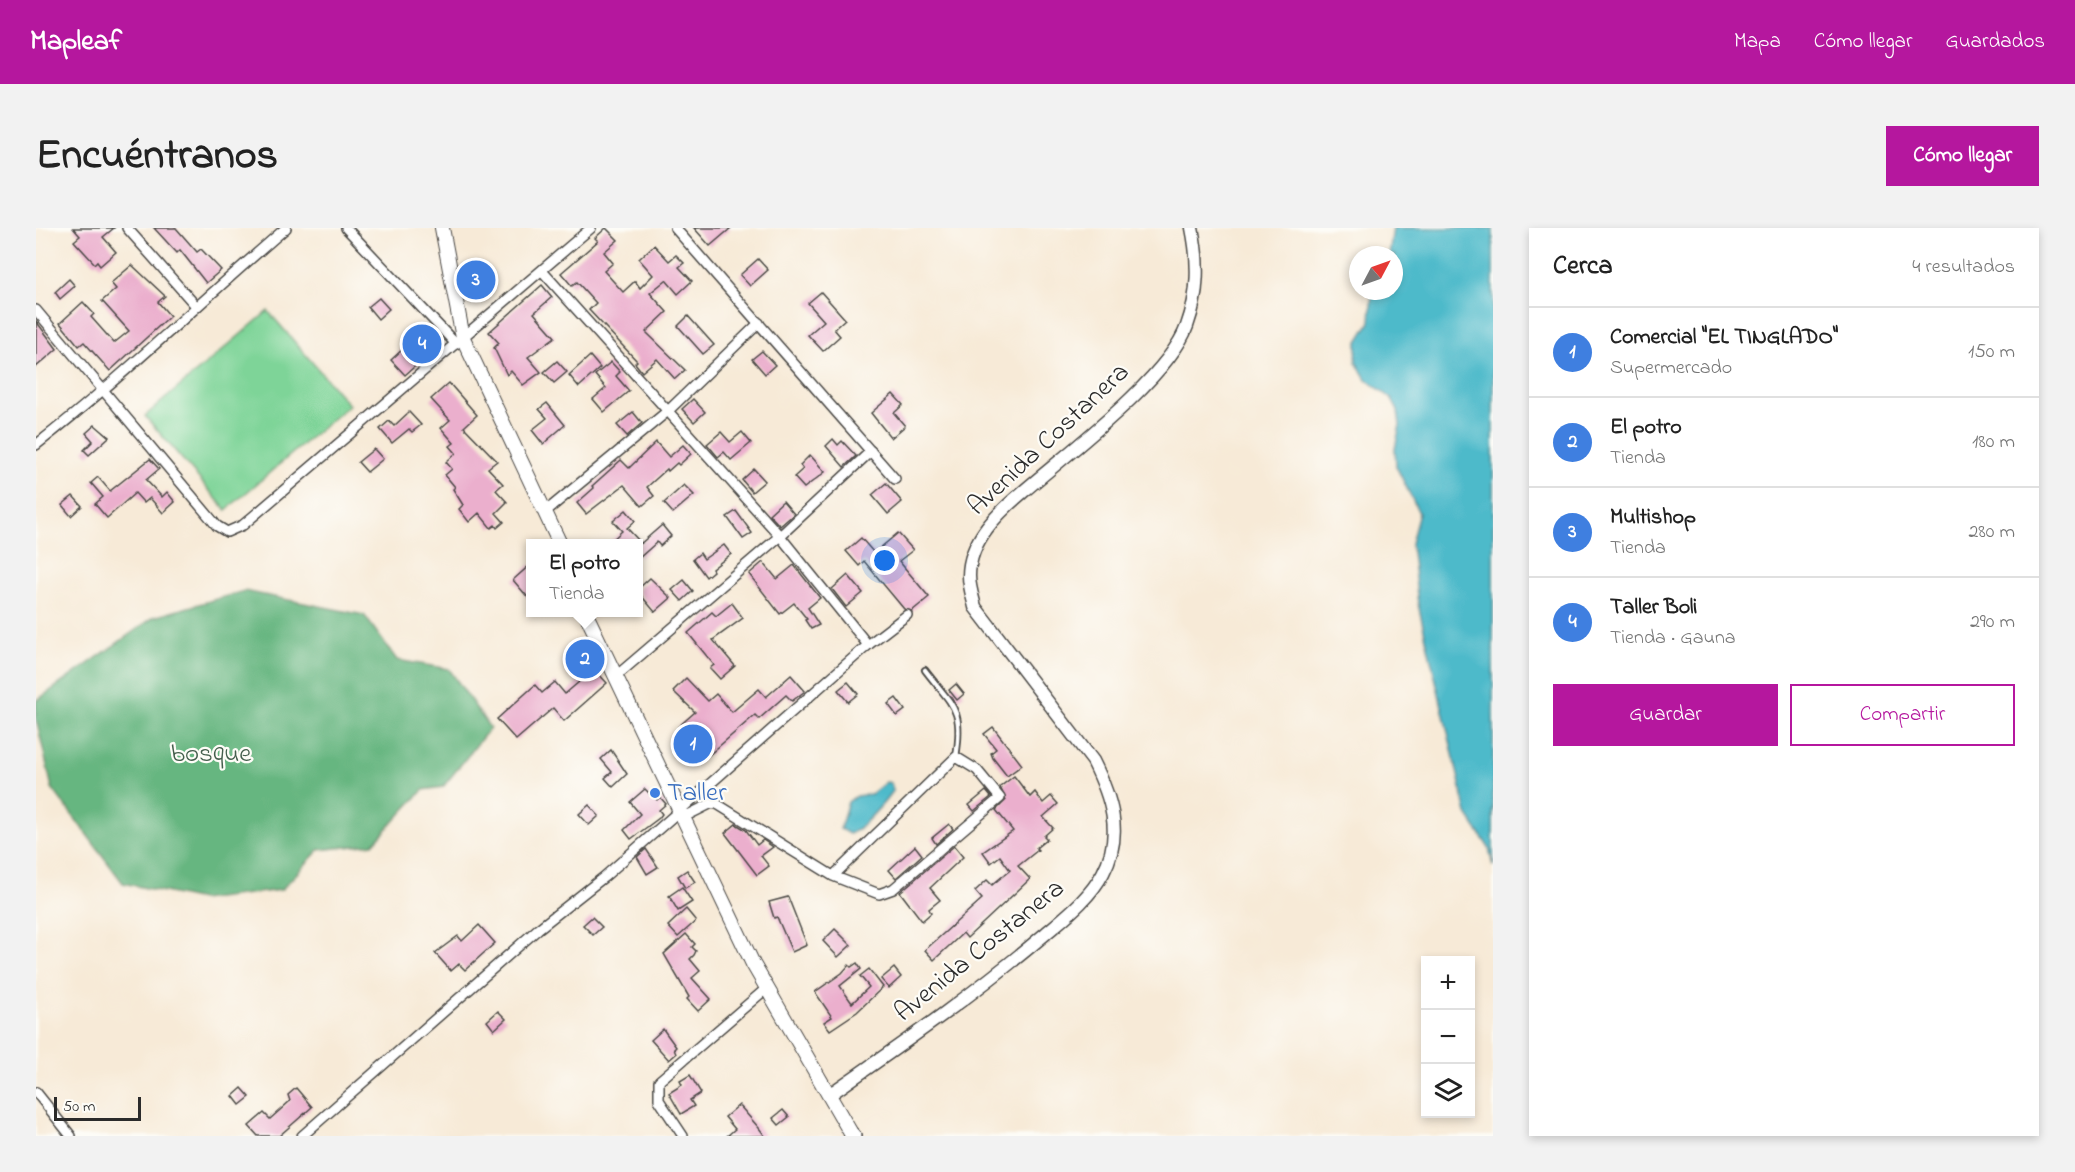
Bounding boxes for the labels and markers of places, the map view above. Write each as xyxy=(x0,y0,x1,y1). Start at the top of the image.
pin: 3 xyxy=(456,257,496,302)
pin: 4 xyxy=(402,322,442,366)
pin: 2 xyxy=(566,636,604,682)
pin: 1 xyxy=(674,722,712,766)
place label: Taller xyxy=(667,774,727,813)
marker: Taller xyxy=(648,786,662,800)

